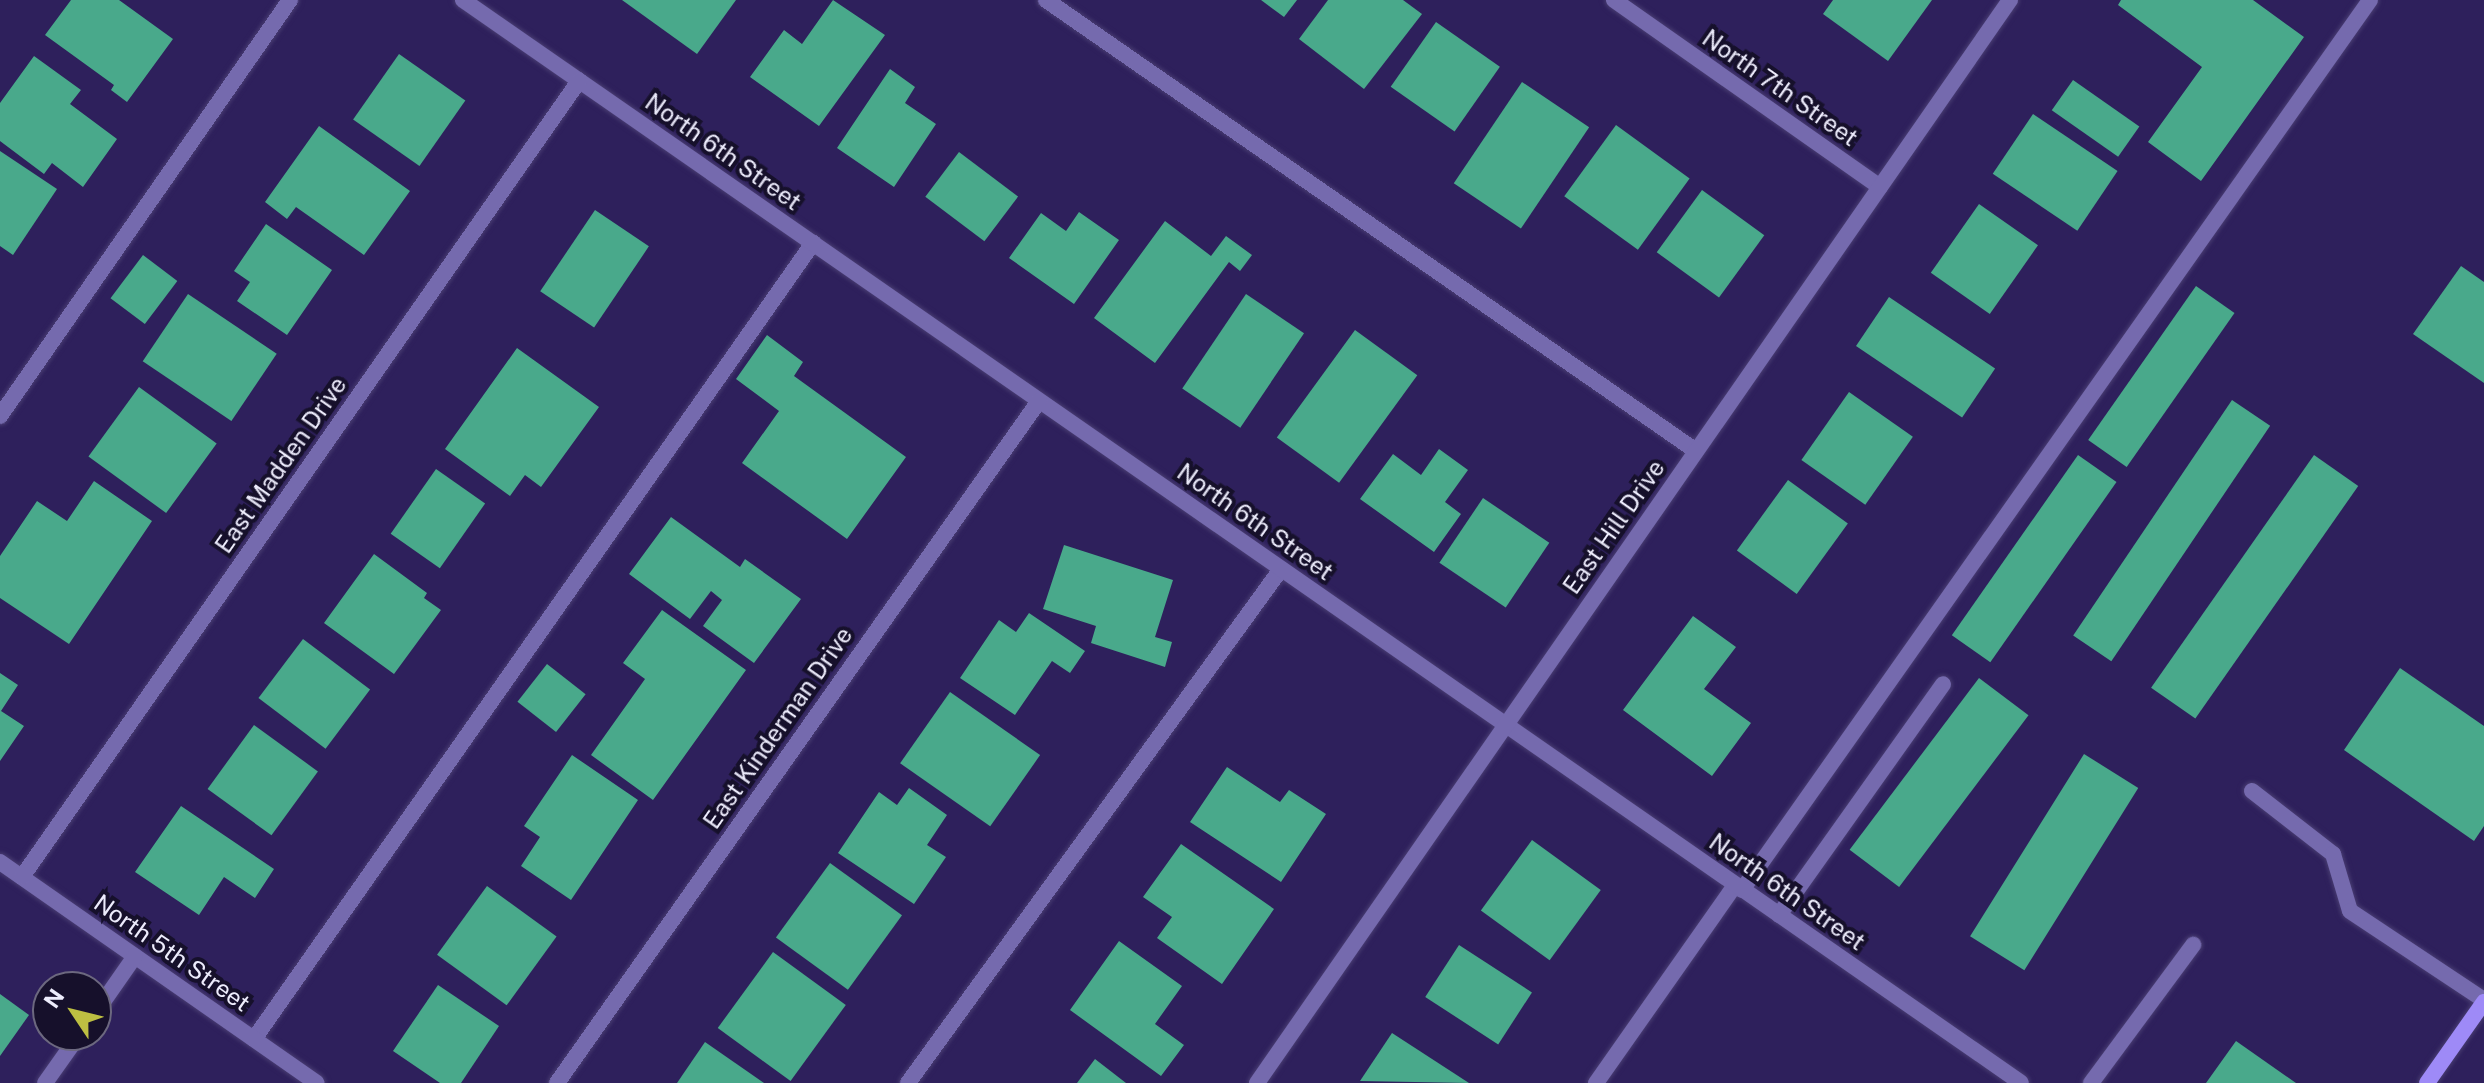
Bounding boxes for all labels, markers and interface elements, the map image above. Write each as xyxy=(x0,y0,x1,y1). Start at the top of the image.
street label: North 7th Street xyxy=(1697,24,1863,152)
street label: North 6th Street xyxy=(640,88,806,216)
street label: East Madden Drive xyxy=(209,371,353,559)
street label: East Hill Drive xyxy=(1557,454,1671,600)
street label: North 6th Street xyxy=(1172,458,1338,586)
street label: East Kinderman Drive xyxy=(697,622,859,834)
street label: North 6th Street xyxy=(1704,828,1870,956)
street label: North 5th Street xyxy=(88,888,256,1018)
north arrow xyxy=(32,971,112,1051)
text: N xyxy=(38,984,70,1013)

